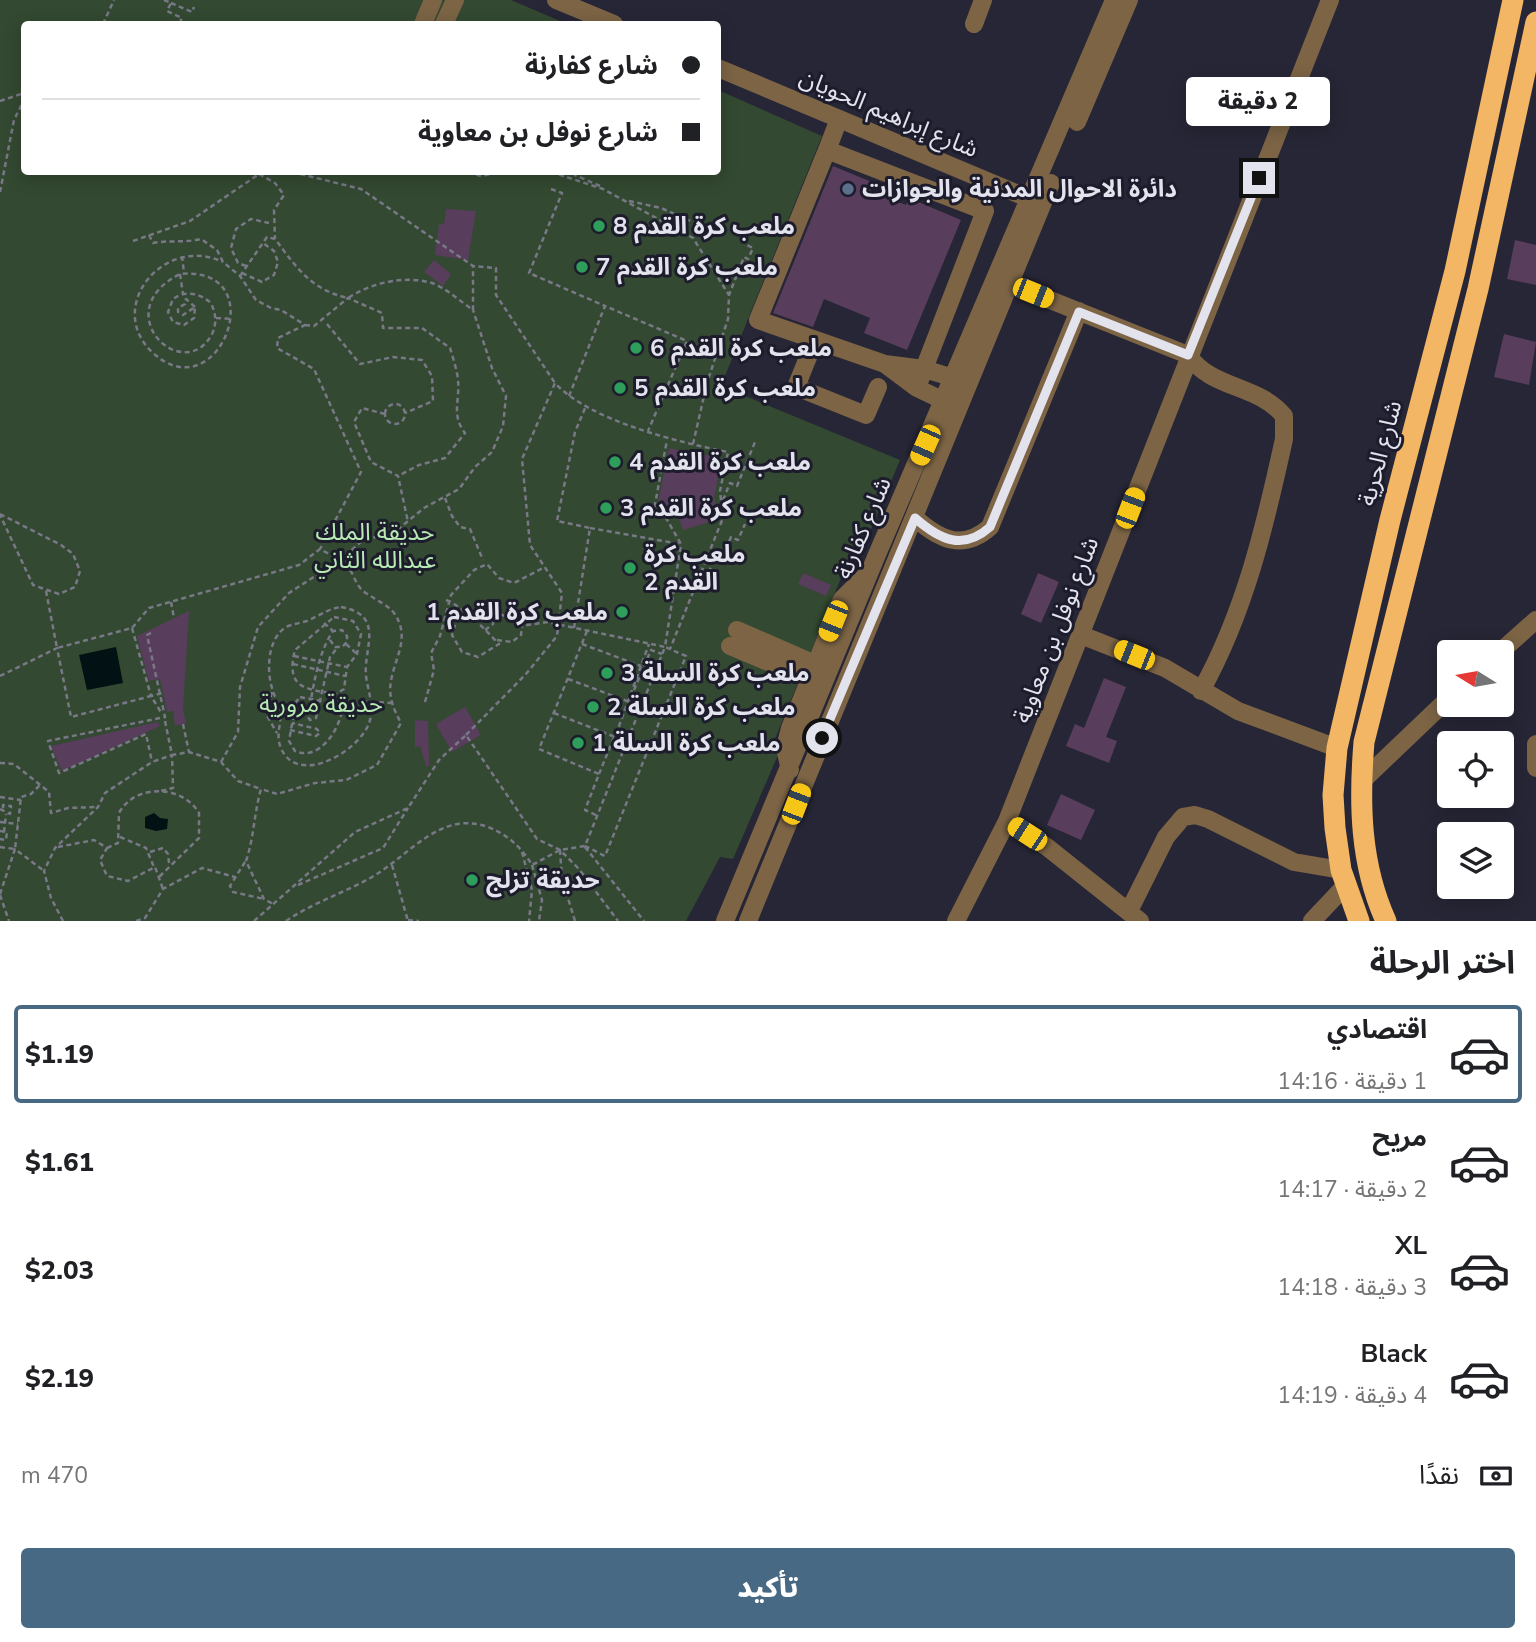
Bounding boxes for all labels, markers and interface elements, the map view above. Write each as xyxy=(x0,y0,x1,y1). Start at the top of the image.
text: شارع كفارنة xyxy=(525,48,658,83)
street label: شارع إبراهيم الحويان xyxy=(794,61,983,166)
callout: 2 دقيقة xyxy=(1187,76,1331,125)
text: 2 دقيقة xyxy=(1218,86,1298,117)
text: شارع نوفل بن معاوية xyxy=(418,115,658,150)
route end xyxy=(1243,162,1275,194)
place label: دائرة الاحوال المدنية والجوازات xyxy=(862,173,1177,205)
marker: دائرة الاحوال المدنية والجوازات xyxy=(840,181,856,197)
place label: ملعب كرة القدم 8 xyxy=(613,210,795,244)
marker: ملعب كرة القدم 8 xyxy=(591,218,607,234)
place label: ملعب كرة القدم 7 xyxy=(596,251,778,285)
marker: ملعب كرة القدم 7 xyxy=(574,259,590,275)
car xyxy=(1010,275,1057,311)
place label: ملعب كرة القدم 6 xyxy=(650,332,832,366)
marker: ملعب كرة القدم 6 xyxy=(628,340,644,356)
place label: ملعب كرة القدم 5 xyxy=(634,372,816,406)
marker: ملعب كرة القدم 5 xyxy=(612,380,628,396)
street label: شارع الحرية xyxy=(1351,397,1410,509)
car xyxy=(907,422,944,468)
place label: ملعب كرة القدم 4 xyxy=(629,446,811,480)
marker: ملعب كرة القدم 4 xyxy=(607,454,623,470)
street label: شارع كفارنة xyxy=(827,472,900,584)
car xyxy=(1113,485,1148,531)
place label: ملعب كرة القدم 3 xyxy=(620,492,802,526)
marker: ملعب كرة القدم 3 xyxy=(598,500,614,516)
park label: حديقة الملك عبدالله الثاني xyxy=(314,516,436,579)
street label: شارع نوفل بن معاوية xyxy=(1006,532,1107,728)
place label: ملعب كرة القدم 2 xyxy=(644,538,745,600)
marker: ملعب كرة القدم 2 xyxy=(622,560,638,576)
place label: ملعب كرة القدم 1 xyxy=(426,596,608,630)
car xyxy=(816,598,851,644)
marker: ملعب كرة القدم 1 xyxy=(614,604,630,620)
car xyxy=(1111,637,1158,673)
north arrow xyxy=(1437,640,1514,718)
map controls xyxy=(1437,640,1514,899)
place label: ملعب كرة السلة 3 xyxy=(621,657,810,689)
marker: ملعب كرة السلة 3 xyxy=(599,665,615,681)
park label: حديقة مرورية xyxy=(259,688,383,720)
place label: ملعب كرة السلة 2 xyxy=(607,691,796,723)
marker: ملعب كرة السلة 2 xyxy=(585,699,601,715)
route start xyxy=(806,722,838,754)
place label: ملعب كرة السلة 1 xyxy=(592,727,781,759)
button: locate xyxy=(1437,731,1514,808)
marker: ملعب كرة السلة 1 xyxy=(570,735,586,751)
car xyxy=(779,781,814,827)
car xyxy=(1004,814,1051,854)
button: layers xyxy=(1437,822,1514,899)
place label: حديقة تزلج xyxy=(486,864,600,898)
marker: حديقة تزلج xyxy=(464,872,480,888)
text: اختر الرحلة xyxy=(1370,941,1515,984)
text: اقتصادي xyxy=(1327,1012,1427,1047)
icon: car xyxy=(1448,1023,1511,1086)
text: $1.19 xyxy=(25,1037,94,1072)
text: 1 دقيقة · 14:16 xyxy=(1277,1066,1427,1097)
text: مريح xyxy=(1372,1120,1427,1155)
icon: car xyxy=(1448,1131,1511,1194)
text: $1.61 xyxy=(25,1145,94,1180)
text: 2 دقيقة · 14:17 xyxy=(1277,1174,1427,1205)
text: XL xyxy=(1395,1228,1427,1263)
icon: car xyxy=(1448,1239,1511,1302)
text: $2.03 xyxy=(25,1253,94,1288)
text: 3 دقيقة · 14:18 xyxy=(1277,1272,1427,1303)
text: Black xyxy=(1360,1336,1427,1371)
icon: car xyxy=(1448,1347,1511,1410)
text: $2.19 xyxy=(25,1361,94,1396)
text: 4 دقيقة · 14:19 xyxy=(1277,1380,1427,1411)
icon: cash xyxy=(1477,1457,1515,1495)
text: نقدًا xyxy=(1419,1458,1459,1493)
text: 470 m xyxy=(21,1460,88,1491)
button: تأكيد xyxy=(21,1548,1515,1628)

